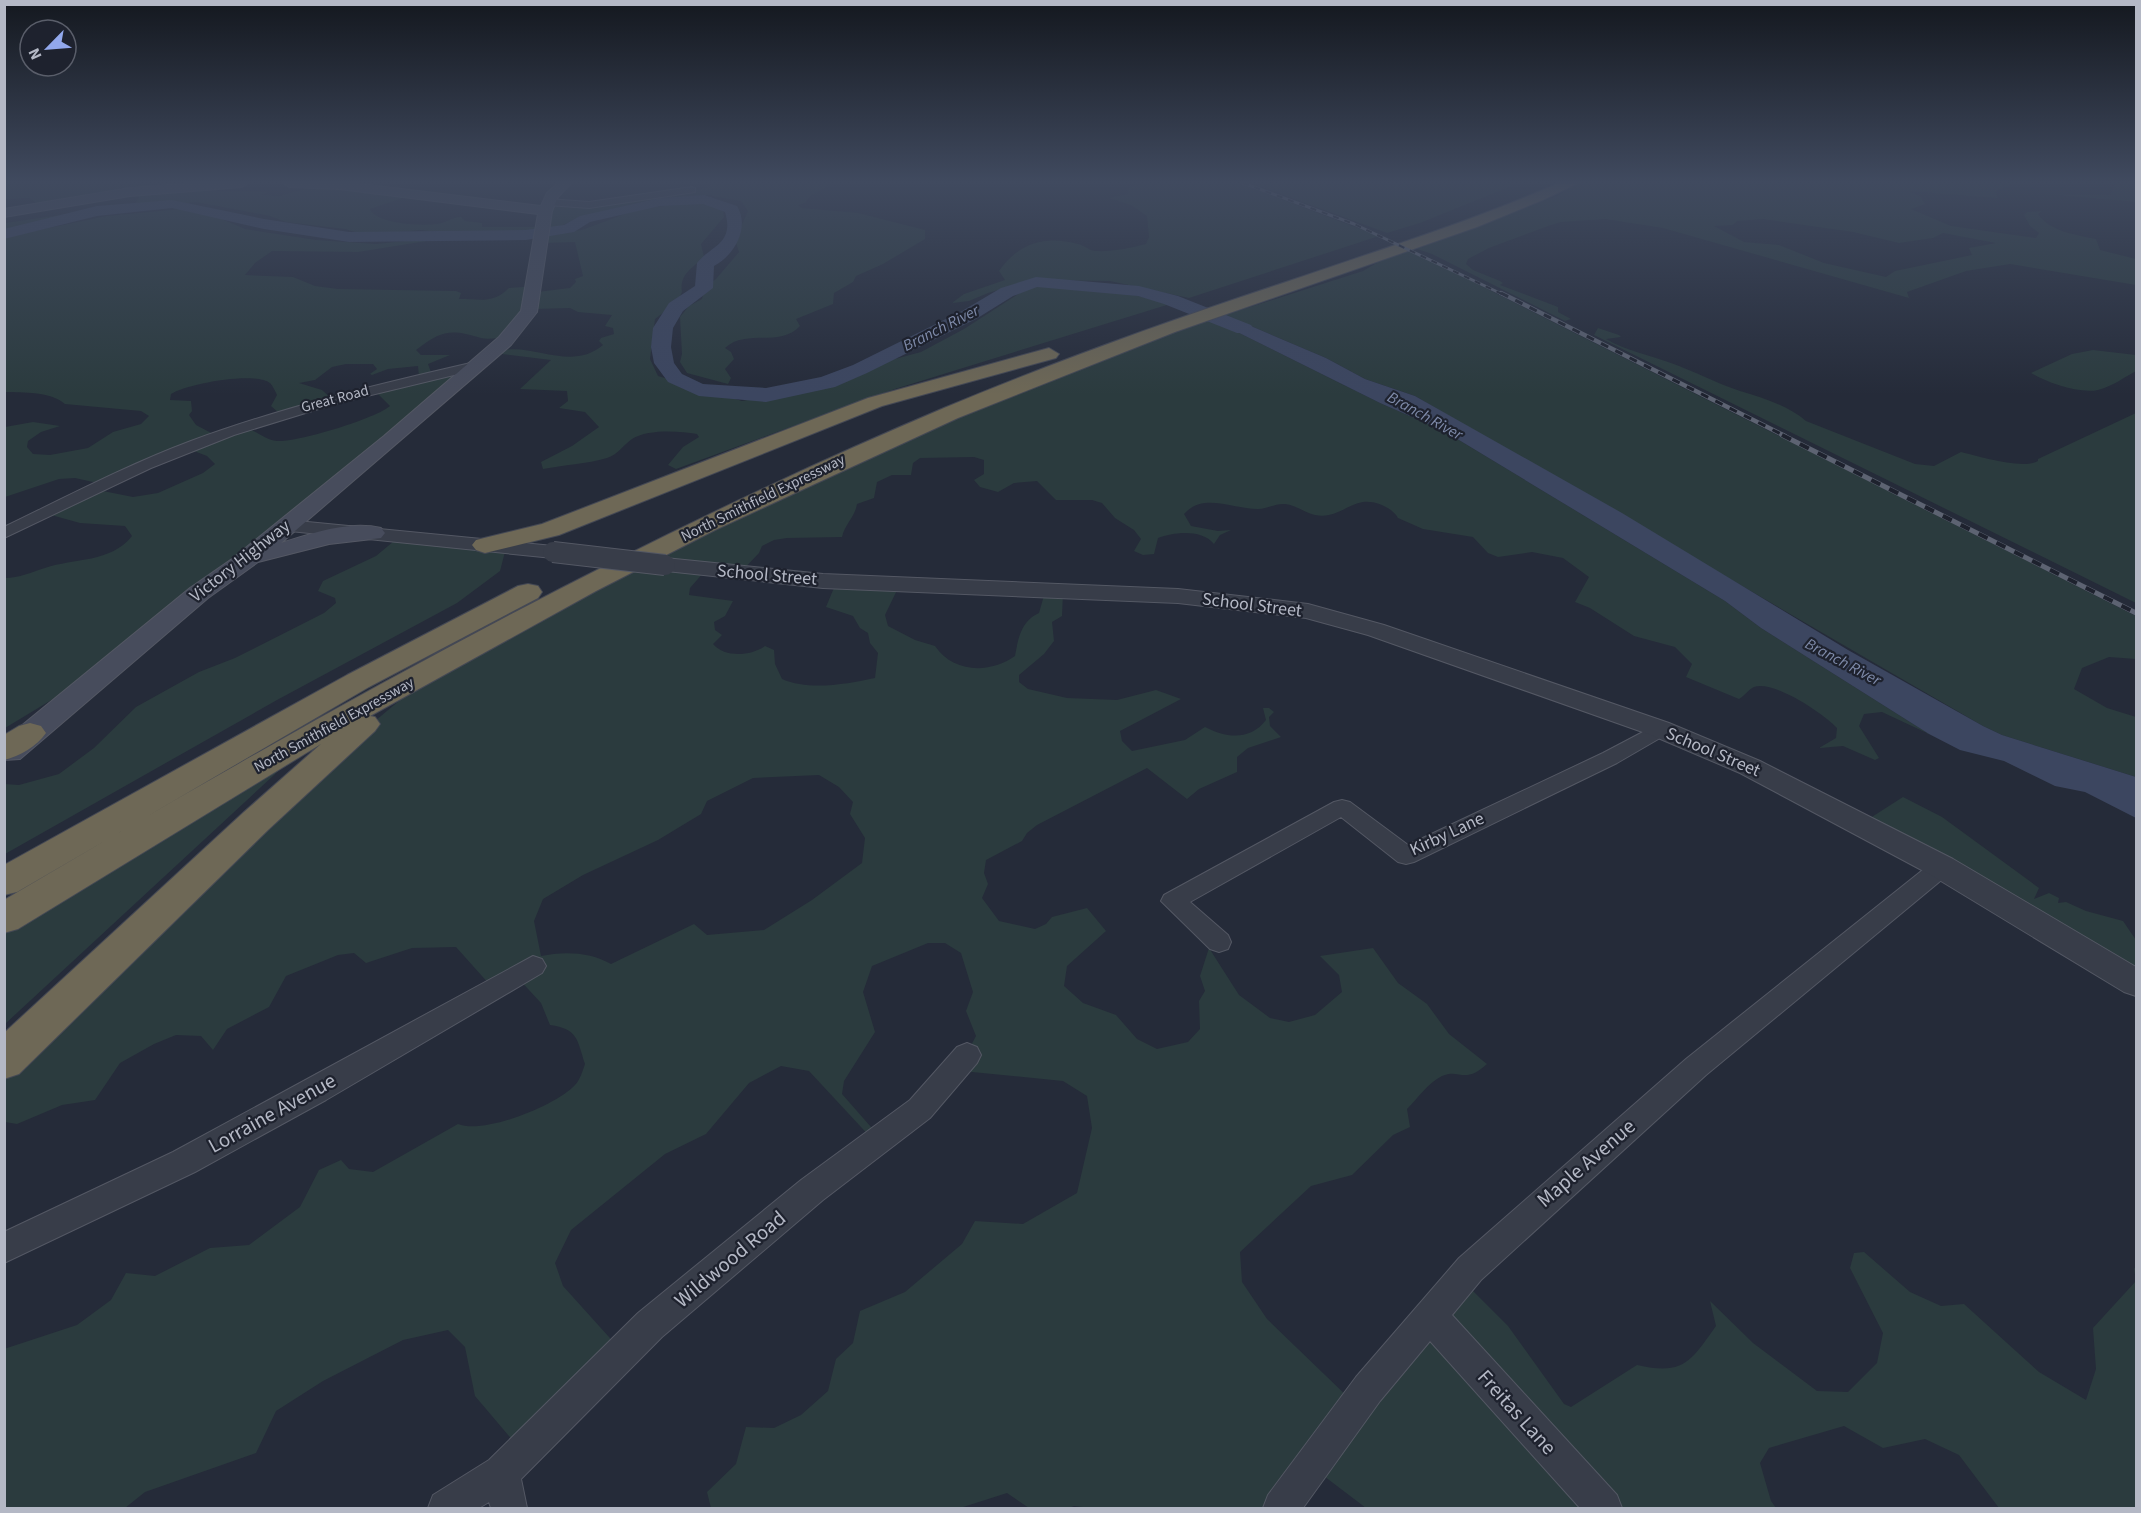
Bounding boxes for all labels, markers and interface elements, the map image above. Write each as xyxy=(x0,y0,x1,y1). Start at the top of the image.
north arrow xyxy=(18,18,78,78)
text: N xyxy=(23,44,48,63)
water label: Branch River xyxy=(899,299,984,357)
street label: Great Road xyxy=(299,380,371,418)
water label: Branch River xyxy=(1383,386,1468,446)
street label: North Smithfield Expressway xyxy=(677,449,849,547)
street label: Victory Highway xyxy=(185,513,296,608)
street label: School Street xyxy=(716,558,818,592)
street label: School Street xyxy=(1201,586,1303,624)
water label: Branch River xyxy=(1801,633,1886,692)
street label: North Smithfield Expressway xyxy=(250,672,418,778)
street label: School Street xyxy=(1662,721,1764,783)
street label: Kirby Lane xyxy=(1406,806,1488,862)
street label: Lorraine Avenue xyxy=(203,1065,341,1161)
street label: Maple Avenue xyxy=(1530,1112,1642,1214)
street label: Wildwood Road xyxy=(668,1203,792,1315)
street label: Freitas Lane xyxy=(1471,1363,1563,1461)

